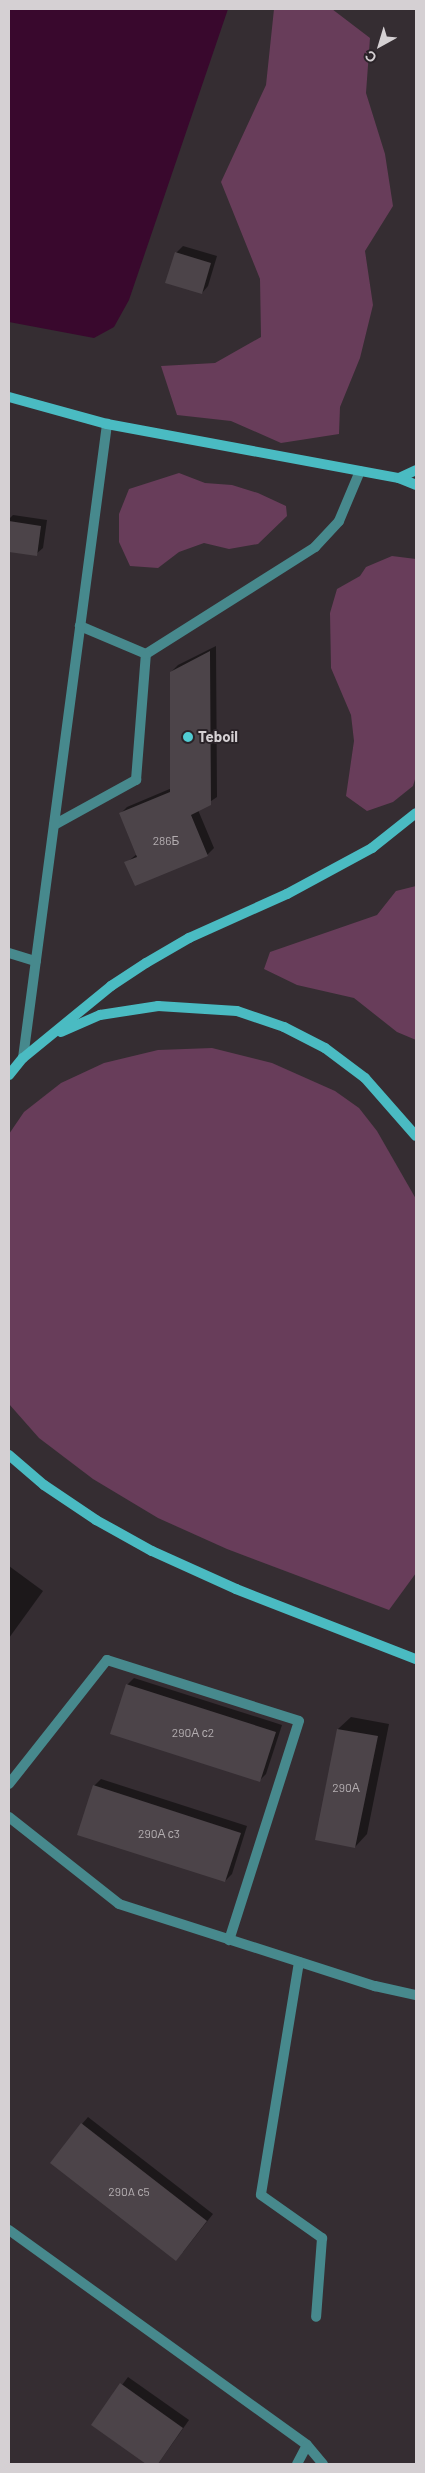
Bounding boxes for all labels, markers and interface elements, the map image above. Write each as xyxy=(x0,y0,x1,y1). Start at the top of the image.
north arrow xyxy=(355,20,405,70)
text: С xyxy=(361,47,380,67)
place label: Teboil xyxy=(198,728,238,746)
marker: Teboil xyxy=(182,731,194,743)
house number: 286Б xyxy=(153,834,179,848)
house number: 290А с2 xyxy=(172,1726,214,1740)
house number: 290А xyxy=(332,1781,360,1795)
house number: 290А с3 xyxy=(138,1827,180,1841)
house number: 290A с5 xyxy=(108,2185,150,2199)

